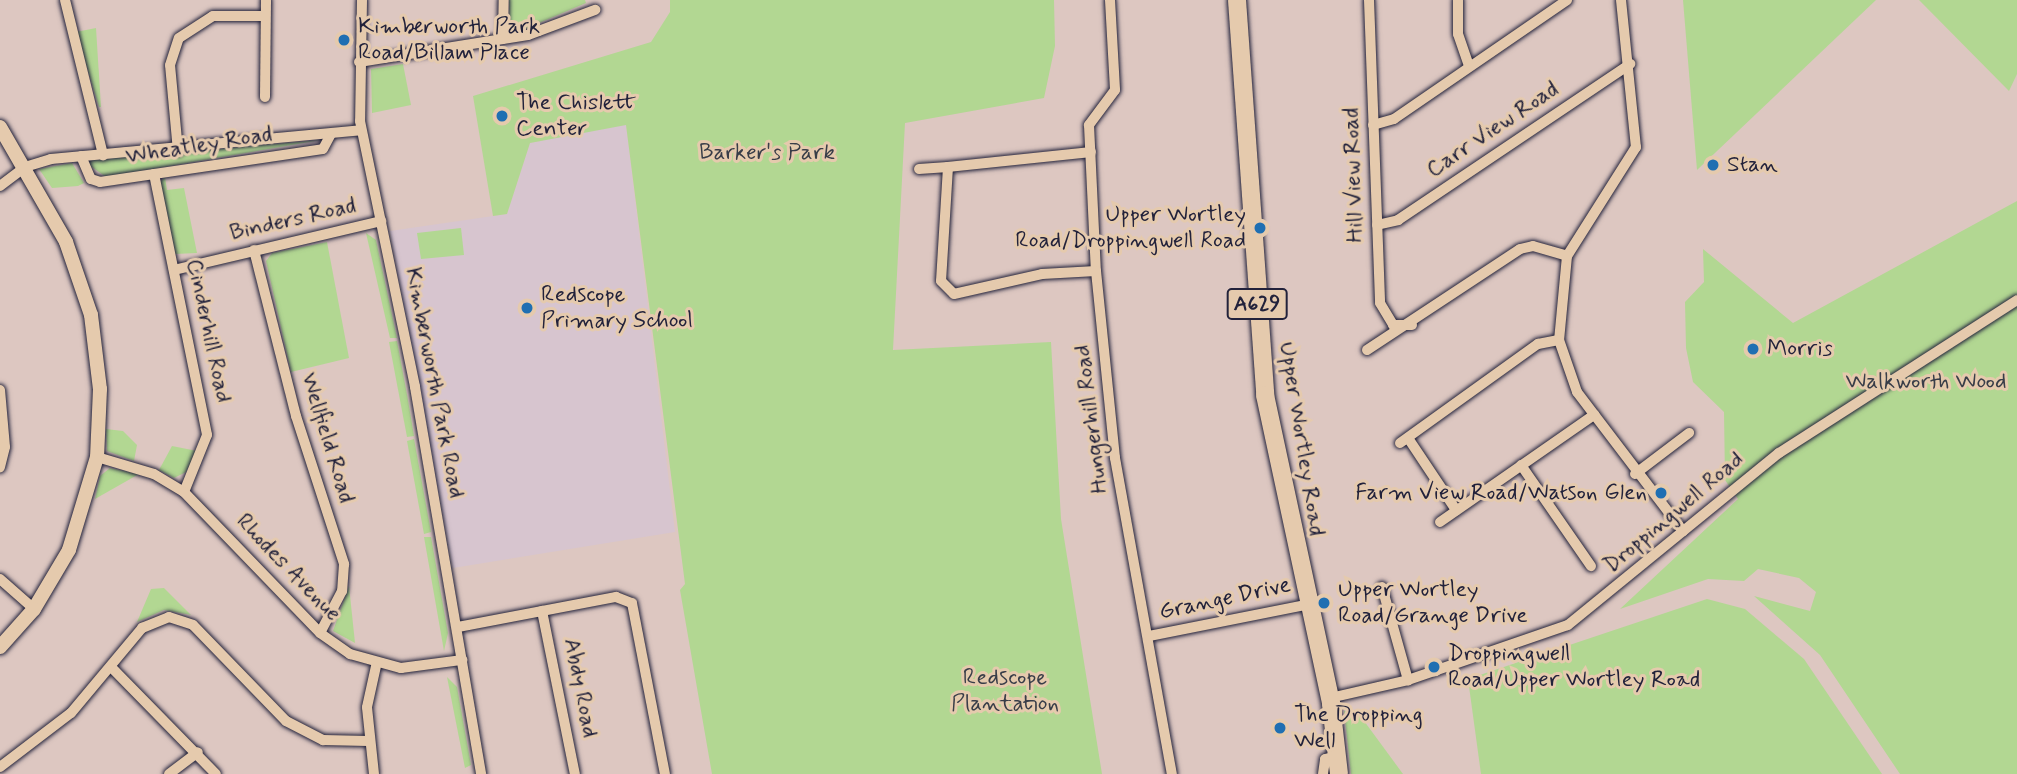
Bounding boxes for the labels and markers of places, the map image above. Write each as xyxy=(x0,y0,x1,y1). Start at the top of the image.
place label: Kimberworth Park Road/Billam Place xyxy=(358,13,540,67)
marker: Kimberworth Park Road/Billam Place xyxy=(336,32,352,48)
place label: The Chislett Center xyxy=(516,89,640,143)
marker: The Chislett Center xyxy=(494,108,510,124)
place label: Stan xyxy=(1727,151,1778,179)
marker: Stan xyxy=(1705,157,1721,173)
place label: Upper Wortley Road/Droppingwell Road xyxy=(1015,201,1246,255)
marker: Upper Wortley Road/Droppingwell Road xyxy=(1252,220,1268,236)
place label: Redscope Primary School xyxy=(541,281,693,335)
marker: Redscope Primary School xyxy=(519,300,535,316)
place label: Morris xyxy=(1767,335,1833,363)
marker: Morris xyxy=(1745,341,1761,357)
place label: Farm View Road/Watson Glen xyxy=(1349,479,1647,507)
marker: Farm View Road/Watson Glen xyxy=(1653,485,1669,501)
place label: Upper Wortley Road/Grange Drive xyxy=(1338,576,1526,630)
marker: Upper Wortley Road/Grange Drive xyxy=(1316,595,1332,611)
place label: Droppingwell Road/Upper Wortley Road xyxy=(1448,640,1698,694)
marker: Droppingwell Road/Upper Wortley Road xyxy=(1426,659,1442,675)
place label: The Dropping Well xyxy=(1294,701,1422,755)
marker: The Dropping Well xyxy=(1272,720,1288,736)

